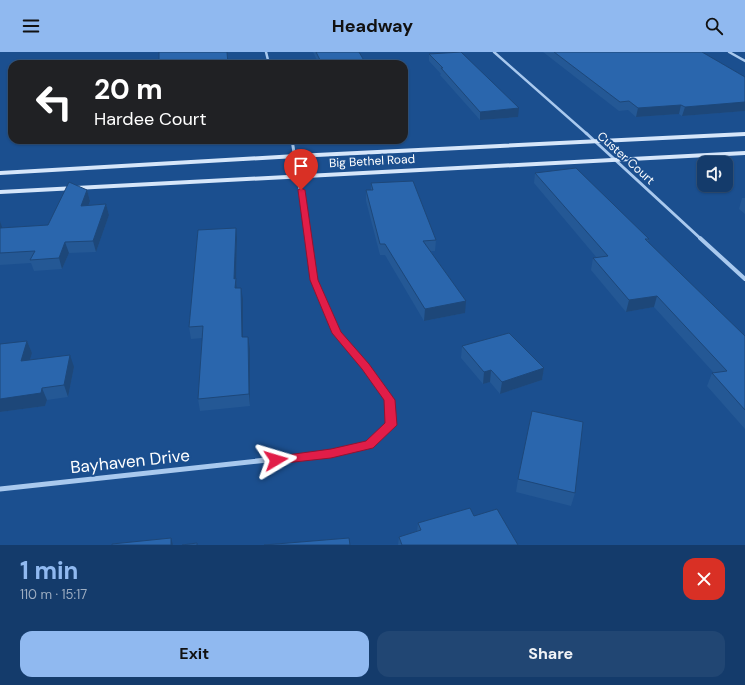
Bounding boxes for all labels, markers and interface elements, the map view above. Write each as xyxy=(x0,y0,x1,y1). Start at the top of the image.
text: Headway xyxy=(332,14,413,38)
icon: menu xyxy=(20,15,42,37)
icon: search xyxy=(703,15,725,37)
text: 20 m xyxy=(94,71,163,108)
icon: left xyxy=(28,76,80,128)
text: Hardee Court xyxy=(94,107,207,131)
street label: Custer Court xyxy=(594,128,658,188)
pin xyxy=(284,149,318,190)
street label: Big Bethel Road xyxy=(329,151,415,171)
icon: arrive xyxy=(290,155,312,177)
map controls xyxy=(697,156,733,192)
button: sound xyxy=(697,156,733,192)
position arrow xyxy=(255,439,297,481)
street label: Bayhaven Drive xyxy=(69,444,191,478)
text: 1 min xyxy=(20,555,78,586)
button: close xyxy=(683,558,725,600)
text: 110 m · 15:17 xyxy=(20,586,87,603)
button: Exit xyxy=(20,631,369,677)
button: Share xyxy=(377,631,725,677)

